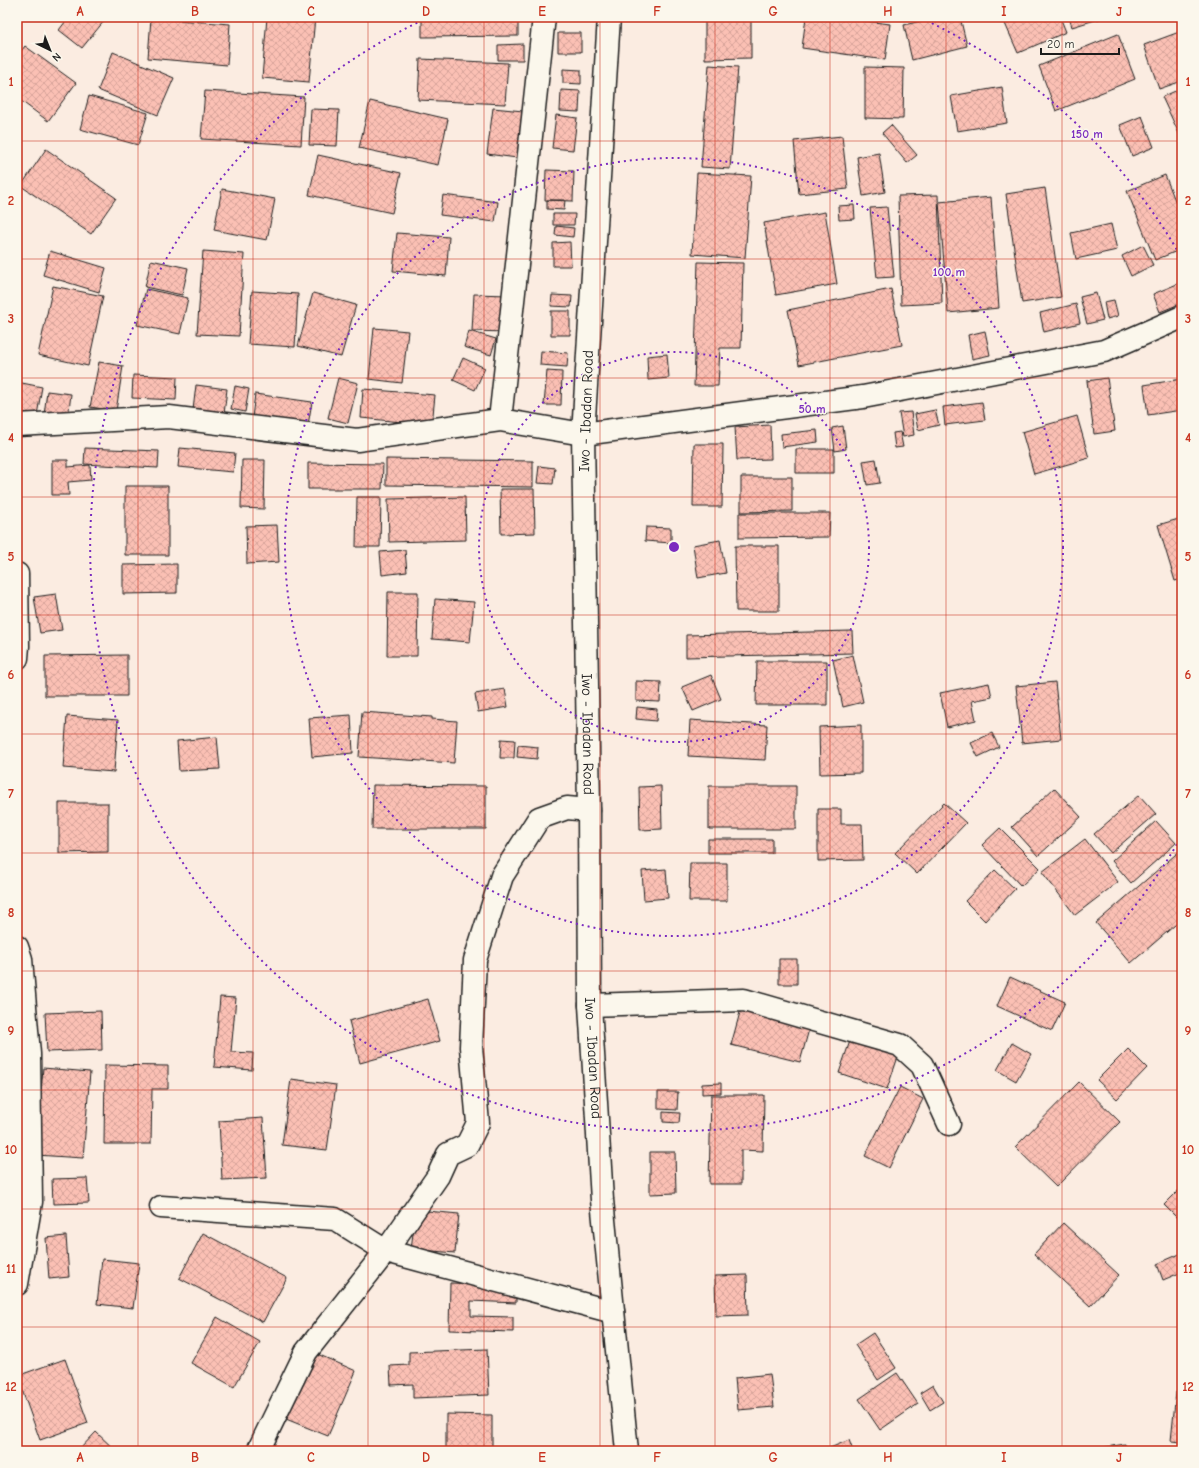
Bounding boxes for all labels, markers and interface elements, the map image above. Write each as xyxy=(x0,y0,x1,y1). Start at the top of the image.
text: A xyxy=(76,4,84,19)
text: B xyxy=(191,4,199,19)
text: C xyxy=(307,4,315,19)
text: D xyxy=(422,4,430,19)
text: E xyxy=(538,4,546,19)
text: F xyxy=(653,4,661,19)
text: G xyxy=(768,4,778,19)
text: H xyxy=(883,4,893,19)
text: I xyxy=(1001,4,1007,19)
text: J xyxy=(1116,4,1122,19)
north arrow xyxy=(30,30,70,70)
scale bar xyxy=(1041,30,1119,56)
text: 20 m xyxy=(1047,37,1075,51)
text: N xyxy=(49,50,64,64)
text: 1 xyxy=(8,74,14,89)
text: 1 xyxy=(1185,74,1191,89)
text: 150 m xyxy=(1071,127,1103,141)
text: 2 xyxy=(8,193,14,208)
text: 2 xyxy=(1185,193,1191,208)
text: 100 m xyxy=(933,265,965,279)
text: 3 xyxy=(8,311,14,326)
text: 3 xyxy=(1185,311,1191,326)
street label: Iwo - Ibadan Road xyxy=(575,350,597,472)
text: 50 m xyxy=(798,402,826,416)
text: 4 xyxy=(8,430,14,445)
text: 4 xyxy=(1185,430,1191,445)
centre of rings xyxy=(667,540,681,554)
text: 5 xyxy=(8,549,15,564)
text: 5 xyxy=(1185,549,1192,564)
text: 6 xyxy=(8,667,15,682)
text: 6 xyxy=(1185,667,1192,682)
street label: Iwo - Ibadan Road xyxy=(578,673,598,795)
text: 7 xyxy=(8,786,14,801)
text: 7 xyxy=(1185,786,1191,801)
text: 8 xyxy=(8,905,14,920)
text: 8 xyxy=(1185,905,1191,920)
street label: Iwo - Ibadan Road xyxy=(581,997,606,1119)
text: 9 xyxy=(8,1023,15,1038)
text: 9 xyxy=(1185,1023,1192,1038)
text: 10 xyxy=(5,1142,17,1157)
text: 10 xyxy=(1182,1142,1194,1157)
text: 11 xyxy=(6,1261,16,1276)
text: 11 xyxy=(1183,1261,1193,1276)
text: 12 xyxy=(5,1379,17,1394)
text: 12 xyxy=(1182,1379,1194,1394)
text: A xyxy=(76,1450,84,1465)
text: B xyxy=(191,1450,199,1465)
text: C xyxy=(307,1450,315,1465)
text: D xyxy=(422,1450,430,1465)
text: E xyxy=(538,1450,546,1465)
text: F xyxy=(653,1450,661,1465)
text: G xyxy=(768,1450,778,1465)
text: H xyxy=(883,1450,893,1465)
text: I xyxy=(1001,1450,1007,1465)
text: J xyxy=(1116,1450,1122,1465)

